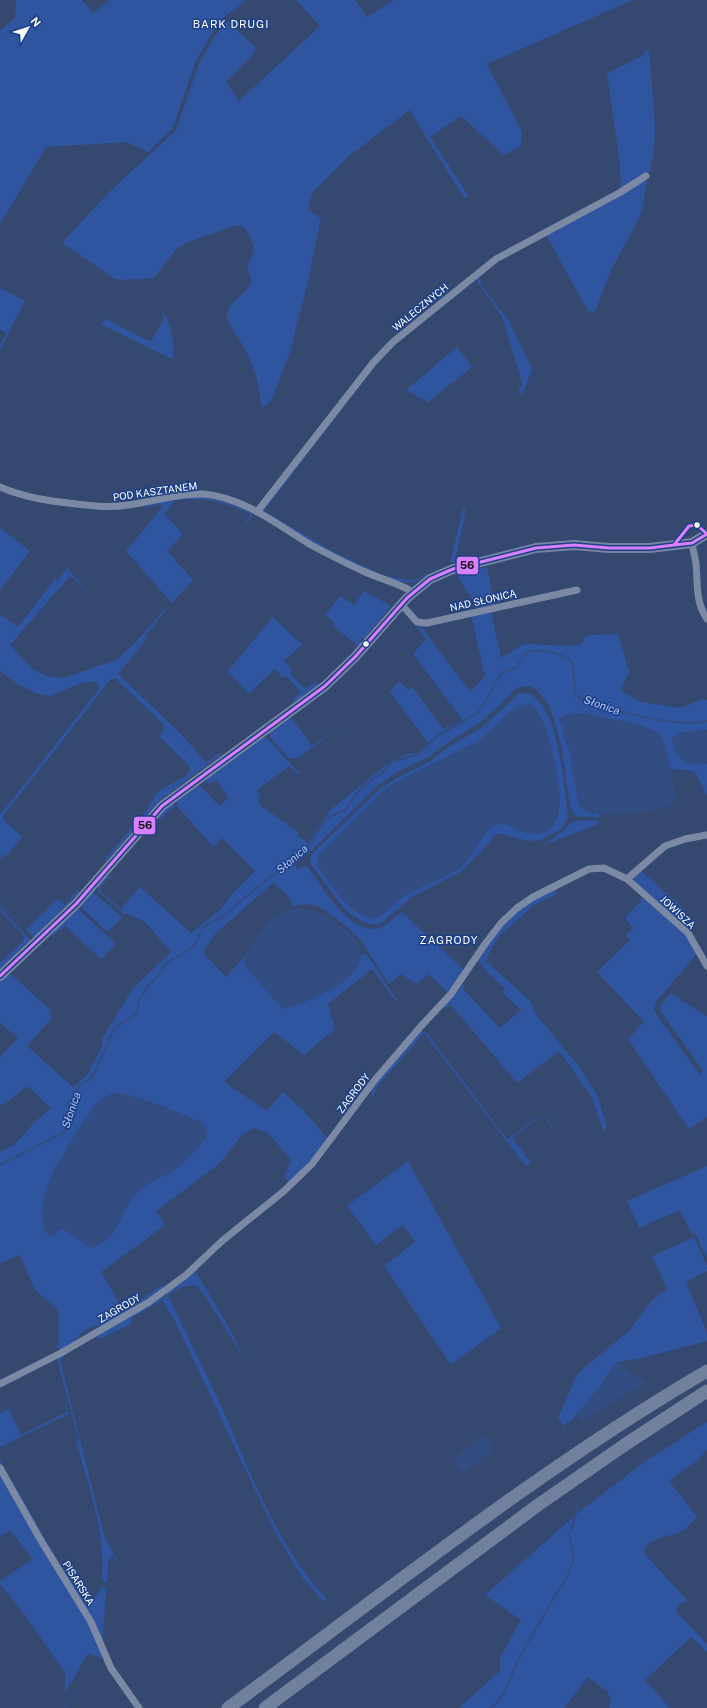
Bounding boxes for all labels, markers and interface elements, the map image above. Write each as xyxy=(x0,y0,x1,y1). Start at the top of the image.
north arrow xyxy=(8,8,48,48)
text: N xyxy=(28,15,43,29)
district label: BARK DRUGI xyxy=(193,18,269,30)
street label: WALECZNYCH xyxy=(390,281,450,333)
street label: POD KASZTANEM xyxy=(112,479,198,503)
unlabelled marker xyxy=(692,520,702,530)
line badge: 56 xyxy=(456,556,479,575)
text: 56 xyxy=(460,559,474,571)
street label: NAD SŁONICĄ xyxy=(449,587,517,613)
unlabelled marker xyxy=(361,639,371,649)
water label: Słonica xyxy=(582,693,622,717)
line badge: 56 xyxy=(133,816,156,835)
text: 56 xyxy=(138,819,152,831)
water label: Słonica xyxy=(274,842,310,876)
street label: JOWISZA xyxy=(658,893,698,931)
district label: ZAGRODY xyxy=(420,934,478,946)
street label: ZAGRODY xyxy=(334,1071,372,1115)
water label: Słonica xyxy=(59,1090,83,1130)
street label: ZAGRODY xyxy=(96,1291,142,1325)
street label: PISARSKA xyxy=(61,1559,97,1607)

